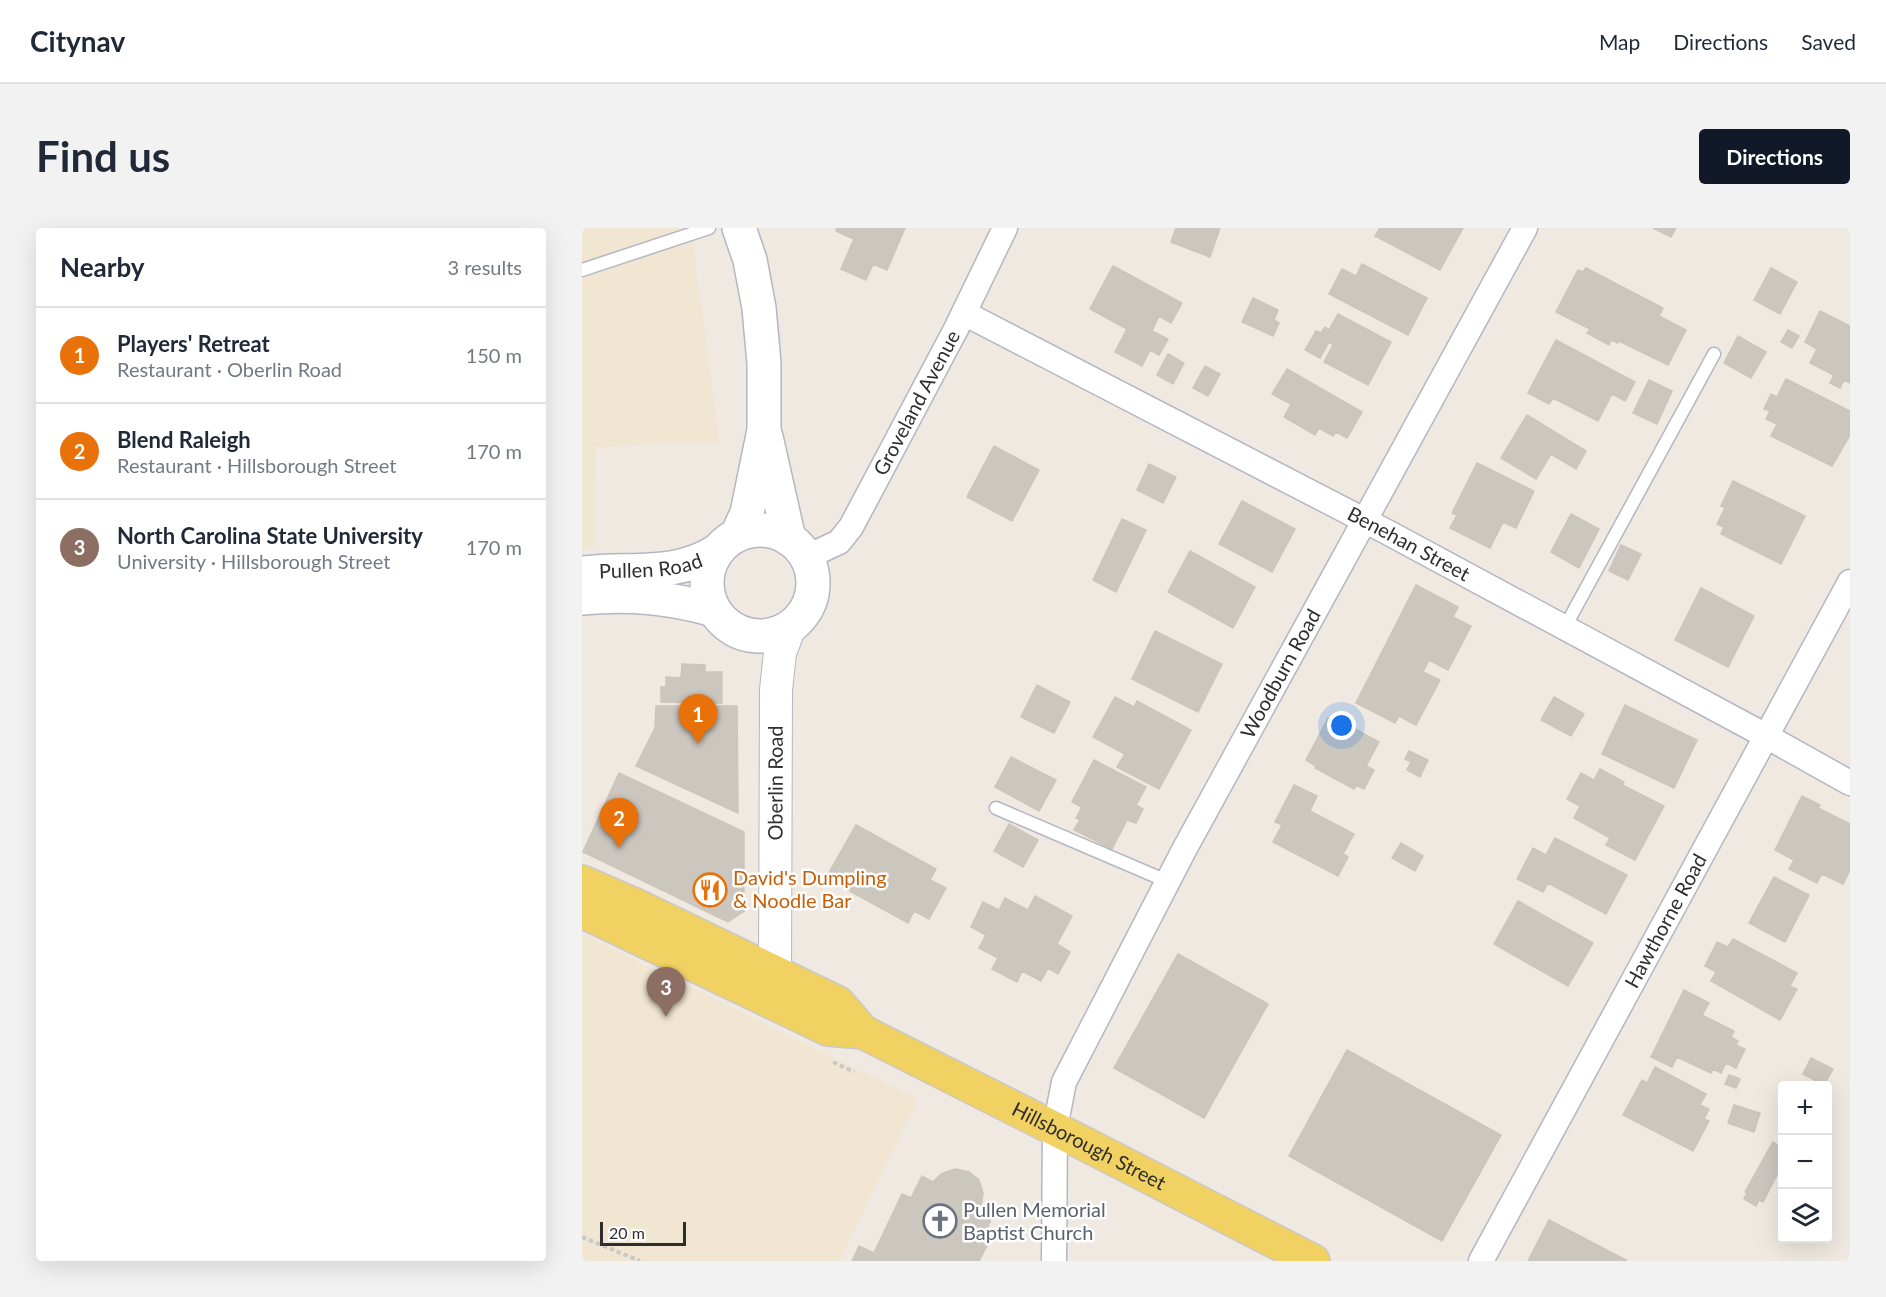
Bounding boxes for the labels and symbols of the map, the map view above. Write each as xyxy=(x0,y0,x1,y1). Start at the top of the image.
street label: Groveland Avenue xyxy=(868,326,964,479)
street label: Benehan Street xyxy=(1344,501,1474,585)
street label: Pullen Road xyxy=(599,547,705,582)
street label: Woodburn Road xyxy=(1235,605,1325,742)
pin: 1 xyxy=(678,694,718,744)
your location xyxy=(1327,711,1356,740)
street label: Oberlin Road xyxy=(762,725,787,841)
pin: 2 xyxy=(600,798,639,848)
street label: Hawthorne Road xyxy=(1619,849,1711,992)
place label: David's Dumpling & Noodle Bar xyxy=(733,865,887,912)
restaurant icon: David's Dumpling & Noodle Bar xyxy=(692,872,728,908)
pin: 3 xyxy=(646,968,686,1017)
street label: Hillsborough Street xyxy=(1008,1096,1170,1194)
place label: Pullen Memorial Baptist Church xyxy=(963,1197,1106,1244)
church icon: Pullen Memorial Baptist Church xyxy=(922,1203,958,1239)
scale bar xyxy=(600,1219,686,1246)

